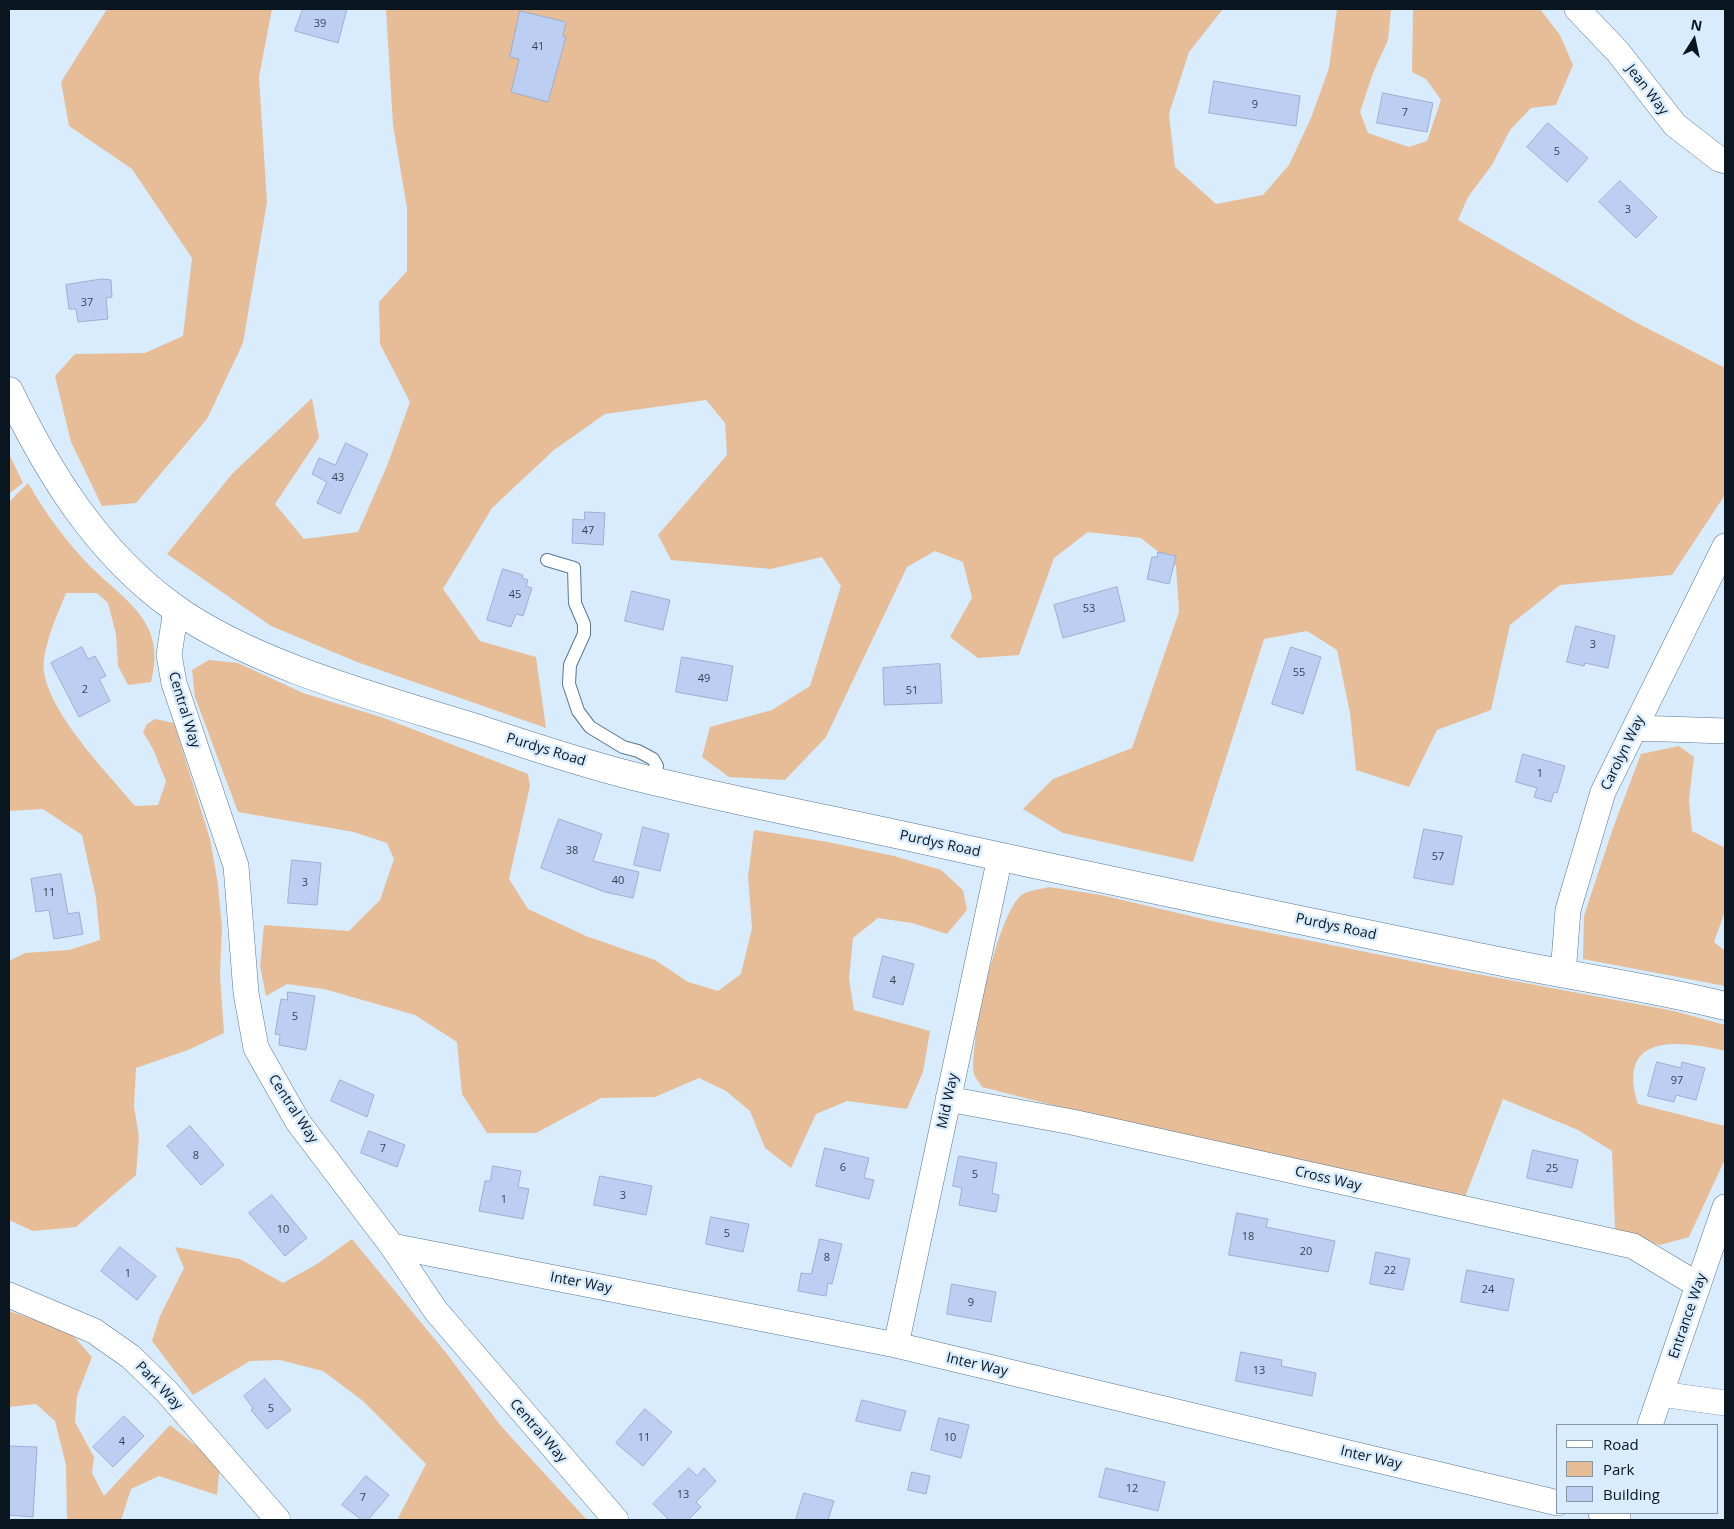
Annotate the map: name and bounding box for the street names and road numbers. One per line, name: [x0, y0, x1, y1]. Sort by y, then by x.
street label: Jean Way: [1622, 61, 1672, 119]
street label: Central Way: [164, 670, 204, 750]
street label: Carolyn Way: [1598, 713, 1648, 793]
street label: Purdys Road: [504, 730, 588, 770]
street label: Purdys Road: [898, 827, 982, 861]
street label: Purdys Road: [1294, 910, 1378, 944]
street label: Central Way: [265, 1071, 321, 1147]
street label: Mid Way: [934, 1072, 962, 1130]
street label: Cross Way: [1293, 1163, 1363, 1195]
street label: Inter Way: [549, 1269, 613, 1297]
street label: Entrance Way: [1666, 1271, 1710, 1361]
street label: Inter Way: [945, 1350, 1009, 1380]
street label: Park Way: [132, 1358, 186, 1414]
street label: Central Way: [506, 1396, 570, 1466]
street label: Inter Way: [1339, 1443, 1403, 1473]

